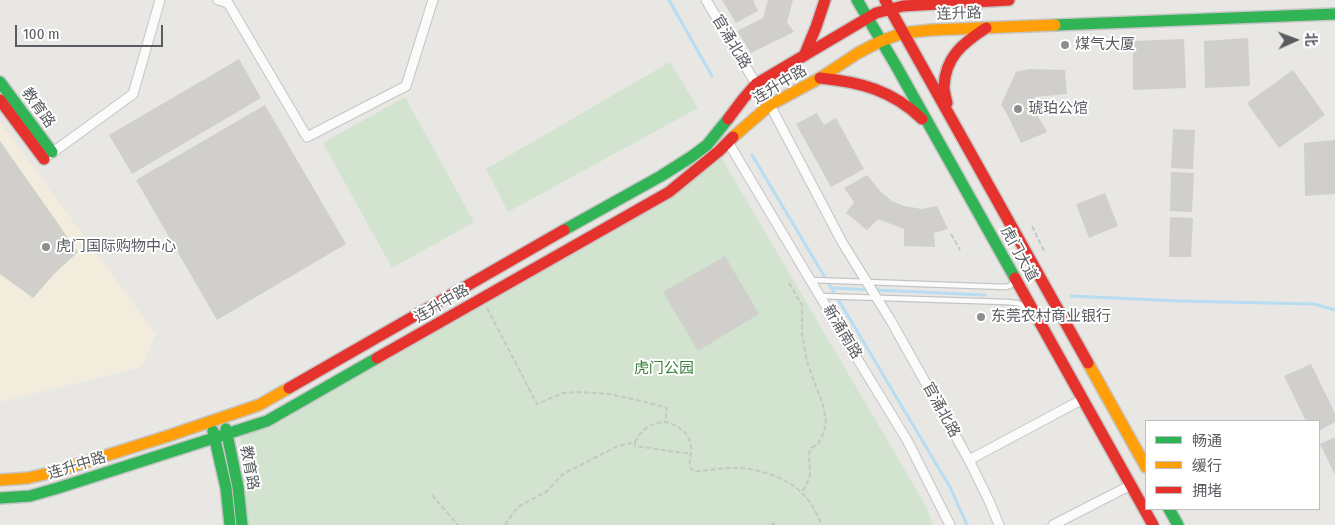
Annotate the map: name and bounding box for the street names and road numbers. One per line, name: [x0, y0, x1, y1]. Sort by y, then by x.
street label: 连升路: [936, 4, 982, 24]
street label: 官涌北路: [708, 12, 754, 72]
street label: 连升中路: [750, 62, 810, 108]
street label: 教育路: [17, 85, 59, 131]
street label: 虎门大道: [997, 223, 1041, 285]
street label: 连升中路: [412, 281, 472, 327]
street label: 新涌南路: [819, 302, 865, 362]
street label: 官涌北路: [919, 379, 963, 441]
street label: 教育路: [236, 444, 262, 492]
street label: 连升中路: [46, 449, 108, 483]

